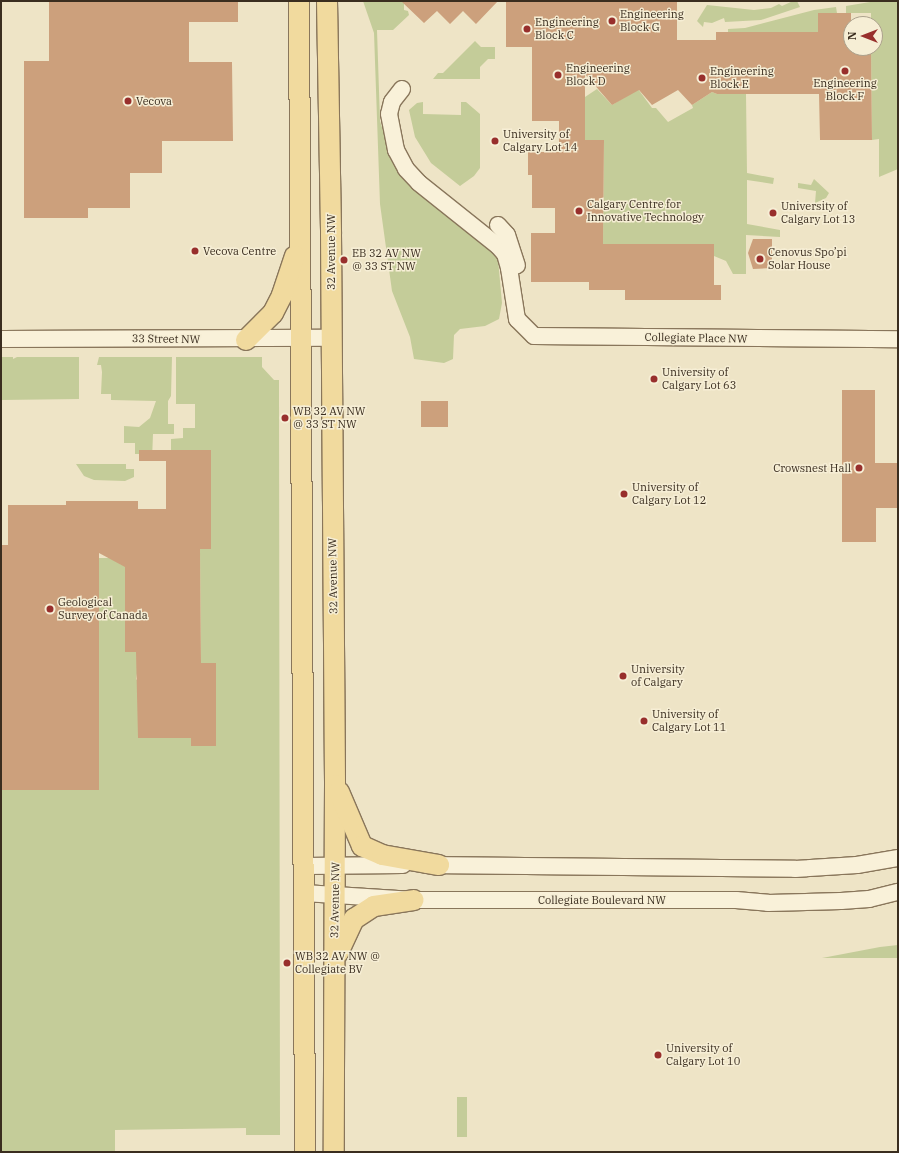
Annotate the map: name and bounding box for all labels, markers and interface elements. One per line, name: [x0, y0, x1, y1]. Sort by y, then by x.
place label: Engineering Block G: [620, 8, 684, 34]
place label: Engineering Block C: [535, 16, 599, 42]
marker: Engineering Block G: [607, 16, 617, 26]
north arrow: [843, 16, 883, 56]
marker: Engineering Block C: [522, 24, 532, 34]
text: N: [845, 32, 859, 40]
place label: Engineering Block D: [566, 62, 630, 88]
place label: Engineering Block E: [710, 65, 774, 91]
marker: Engineering Block F: [840, 66, 850, 76]
marker: Engineering Block D: [553, 70, 563, 80]
marker: Engineering Block E: [697, 73, 707, 83]
place label: Engineering Block F: [813, 77, 877, 103]
place label: Vecova: [136, 94, 172, 108]
marker: Vecova: [123, 96, 133, 106]
place label: University of Calgary Lot 14: [503, 128, 577, 154]
marker: University of Calgary Lot 14: [490, 136, 500, 146]
place label: Calgary Centre for Innovative Technology: [587, 198, 704, 224]
place label: University of Calgary Lot 13: [781, 200, 855, 226]
marker: Calgary Centre for Innovative Technology: [574, 206, 584, 216]
marker: University of Calgary Lot 13: [768, 208, 778, 218]
street label: 32 Avenue NW: [324, 214, 338, 290]
place label: Vecova Centre: [203, 244, 276, 258]
marker: Vecova Centre: [190, 246, 200, 256]
place label: Cenovus Spo’pi Solar House: [768, 246, 847, 272]
place label: EB 32 AV NW @ 33 ST NW: [352, 247, 421, 273]
marker: Cenovus Spo’pi Solar House: [755, 254, 765, 264]
marker: EB 32 AV NW @ 33 ST NW: [339, 255, 349, 265]
street label: Collegiate Place NW: [644, 331, 748, 345]
street label: 33 Street NW: [132, 332, 200, 346]
place label: University of Calgary Lot 63: [662, 366, 736, 392]
marker: University of Calgary Lot 63: [649, 374, 659, 384]
place label: WB 32 AV NW @ 33 ST NW: [293, 405, 365, 431]
marker: WB 32 AV NW @ 33 ST NW: [280, 413, 290, 423]
place label: Crowsnest Hall: [773, 461, 851, 475]
marker: Crowsnest Hall: [854, 463, 864, 473]
place label: University of Calgary Lot 12: [632, 481, 706, 507]
marker: University of Calgary Lot 12: [619, 489, 629, 499]
street label: 32 Avenue NW: [326, 538, 340, 614]
place label: Geological Survey of Canada: [58, 596, 148, 622]
marker: Geological Survey of Canada: [45, 604, 55, 614]
place label: University of Calgary: [631, 663, 685, 689]
marker: University of Calgary: [618, 671, 628, 681]
place label: University of Calgary Lot 11: [652, 708, 726, 734]
marker: University of Calgary Lot 11: [639, 716, 649, 726]
street label: 32 Avenue NW: [328, 862, 342, 938]
street label: Collegiate Boulevard NW: [538, 893, 666, 907]
place label: WB 32 AV NW @ Collegiate BV: [295, 950, 380, 976]
marker: WB 32 AV NW @ Collegiate BV: [282, 958, 292, 968]
place label: University of Calgary Lot 10: [666, 1042, 740, 1068]
marker: University of Calgary Lot 10: [653, 1050, 663, 1060]

